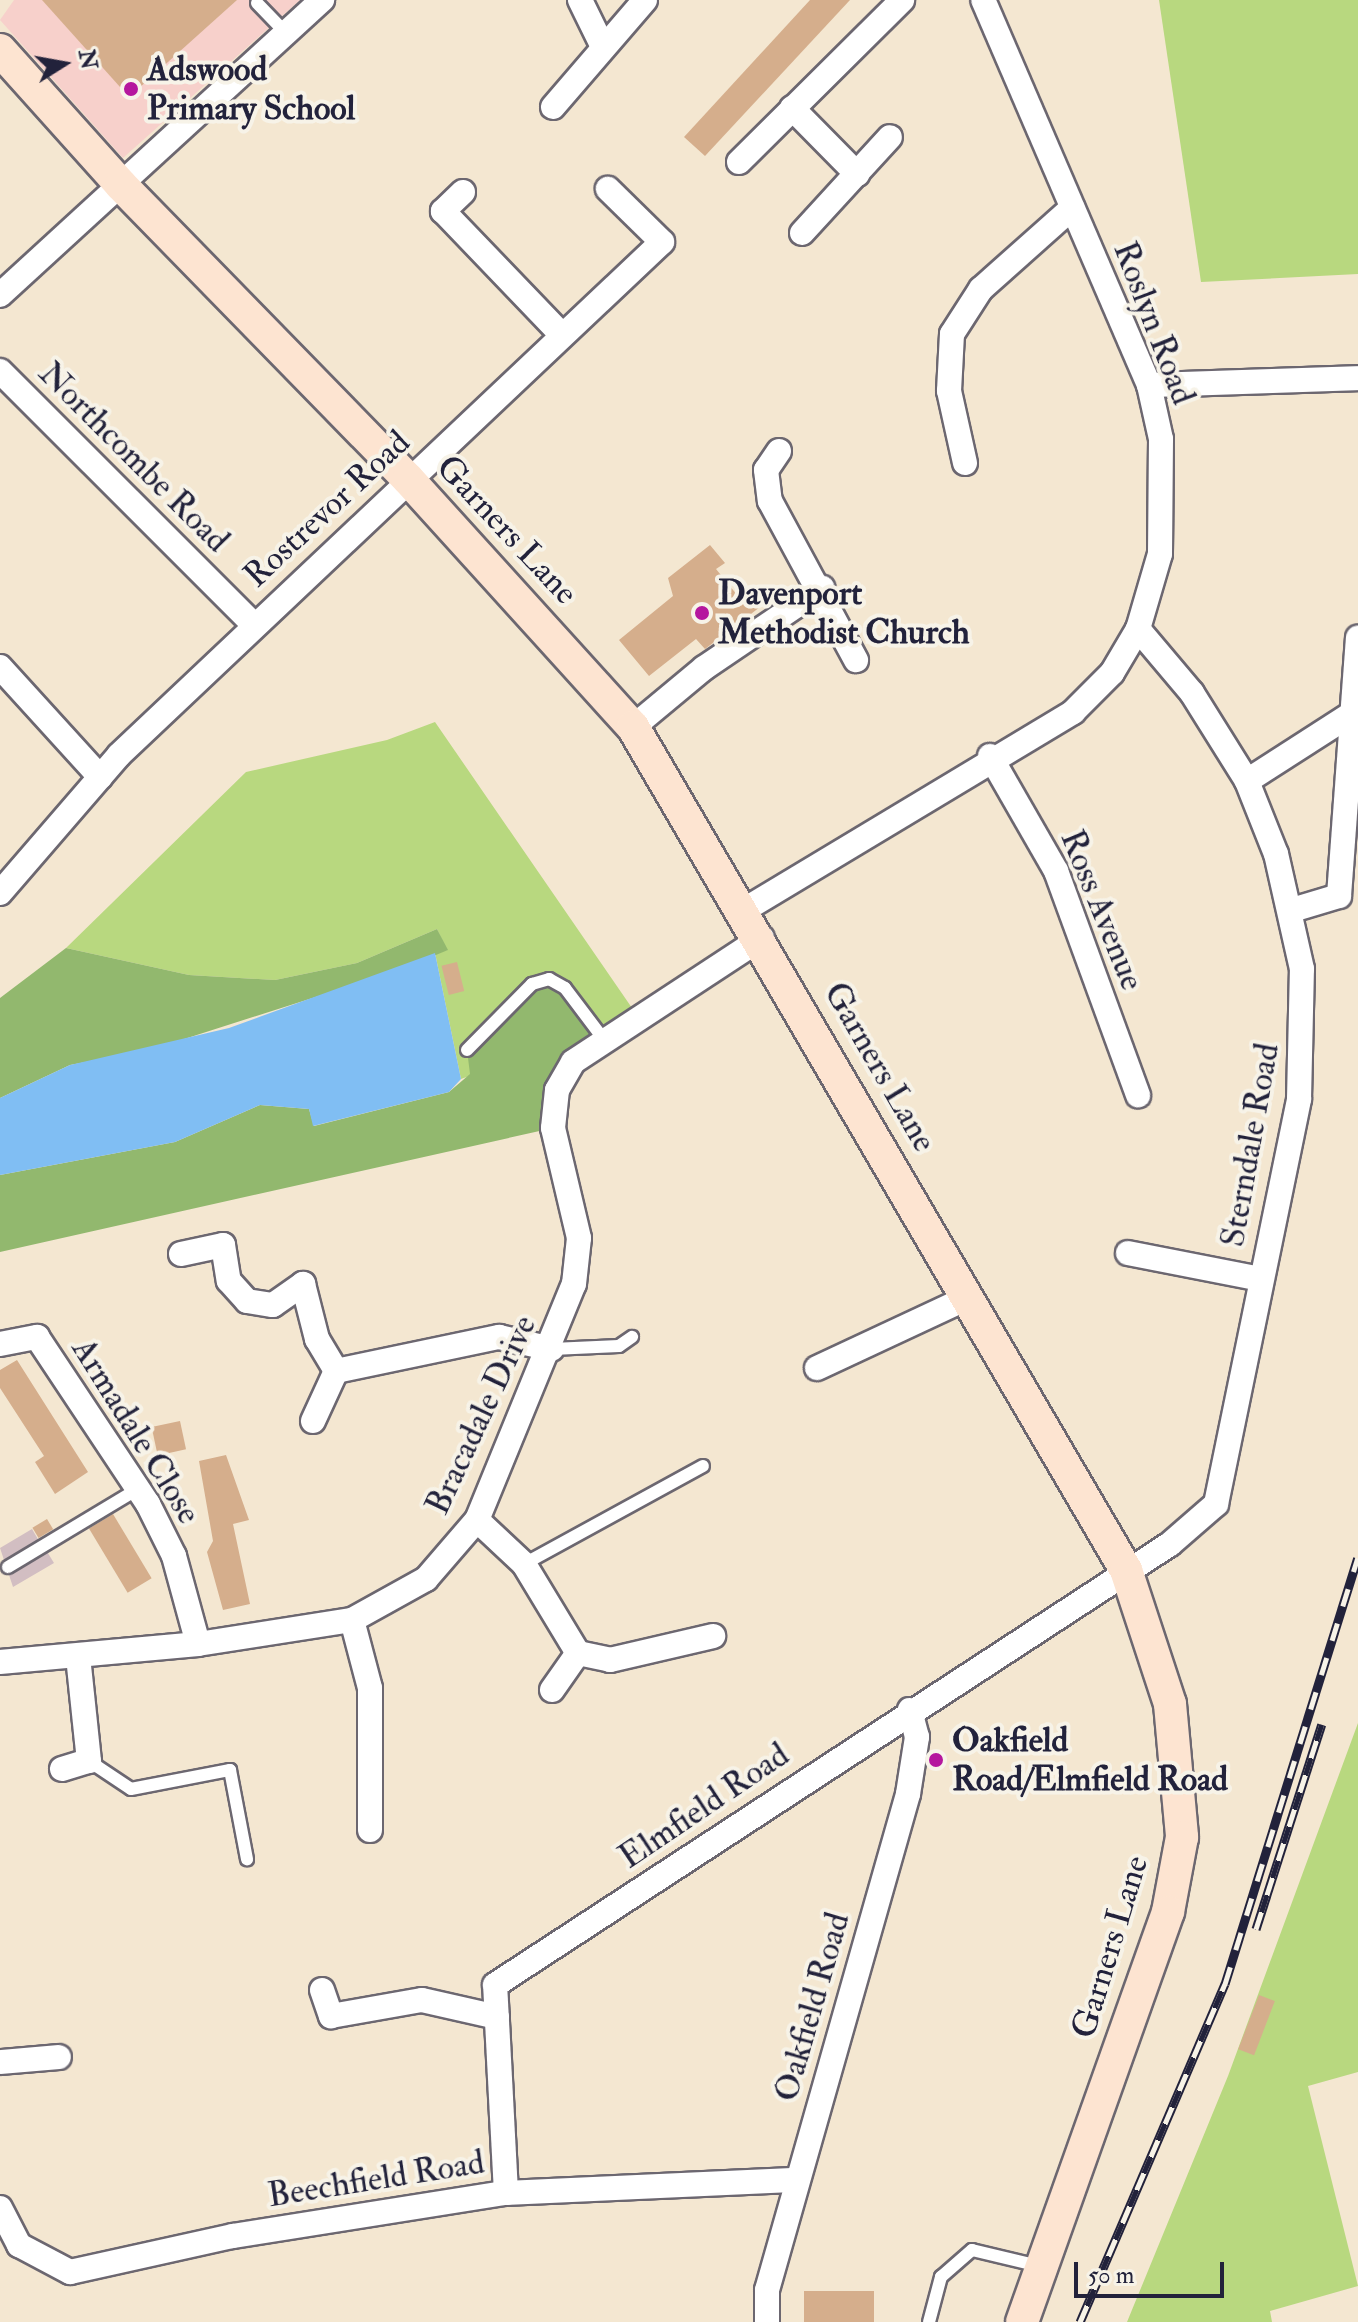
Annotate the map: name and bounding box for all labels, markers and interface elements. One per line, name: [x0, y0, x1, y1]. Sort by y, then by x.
north arrow: [24, 24, 104, 104]
text: N: [72, 47, 103, 72]
place label: Adswood Primary School: [147, 49, 355, 128]
marker: Adswood Primary School: [122, 80, 140, 98]
street label: Roslyn Road: [1104, 236, 1204, 410]
street label: Northcombe Road: [30, 353, 238, 561]
street label: Rostrevor Road: [236, 422, 418, 596]
street label: Garners Lane: [428, 447, 586, 613]
place label: Davenport Methodist Church: [718, 573, 970, 652]
marker: Davenport Methodist Church: [693, 604, 711, 622]
street label: Ross Avenue: [1051, 824, 1153, 996]
street label: Garners Lane: [815, 975, 945, 1159]
street label: Sterndale Road: [1212, 1040, 1288, 1250]
street label: Bracadale Drive: [417, 1309, 545, 1521]
street label: Armadale Close: [63, 1331, 209, 1531]
place label: Oakfield Road/Elmfield Road: [952, 1720, 1228, 1800]
street label: Elmfield Road: [611, 1734, 797, 1878]
marker: Oakfield Road/Elmfield Road: [927, 1751, 945, 1769]
street label: Garners Lane: [1063, 1851, 1157, 2043]
street label: Oakfield Road: [766, 1908, 858, 2106]
street label: Beechfield Road: [265, 2142, 487, 2216]
scale bar: [1078, 2246, 1228, 2296]
text: 50 m: [1088, 2260, 1134, 2291]

